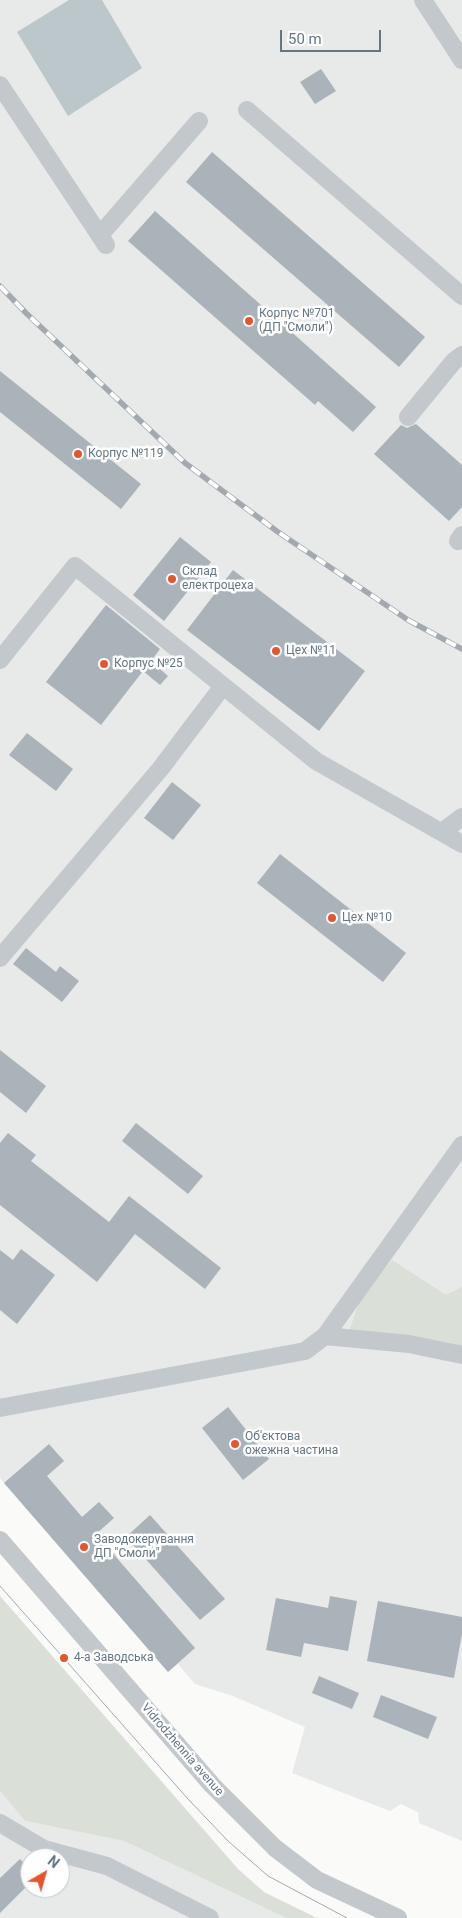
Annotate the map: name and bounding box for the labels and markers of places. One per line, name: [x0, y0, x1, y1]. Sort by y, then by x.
place label: Корпус №701 (ДП "Смоли"): [259, 307, 334, 335]
marker: Корпус №701 (ДП "Смоли"): [243, 315, 255, 327]
place label: Корпус №119: [88, 447, 163, 461]
marker: Корпус №119: [72, 448, 84, 460]
place label: Склад електроцеха: [182, 565, 253, 593]
marker: Склад електроцеха: [166, 573, 178, 585]
place label: Цех №11: [286, 644, 336, 658]
marker: Цех №11: [270, 645, 282, 657]
place label: Корпус №25: [114, 657, 183, 671]
marker: Корпус №25: [98, 658, 110, 670]
place label: Цех №10: [342, 911, 392, 925]
marker: Цех №10: [326, 912, 338, 924]
place label: Об'єктова ожежна частина: [245, 1430, 338, 1458]
marker: Об'єктова ожежна частина: [229, 1438, 241, 1450]
place label: Заводокерування ДП "Смоли": [94, 1533, 194, 1561]
marker: Заводокерування ДП "Смоли": [78, 1541, 90, 1553]
place label: 4-а Заводська: [74, 1651, 154, 1665]
marker: 4-а Заводська: [58, 1652, 70, 1664]

